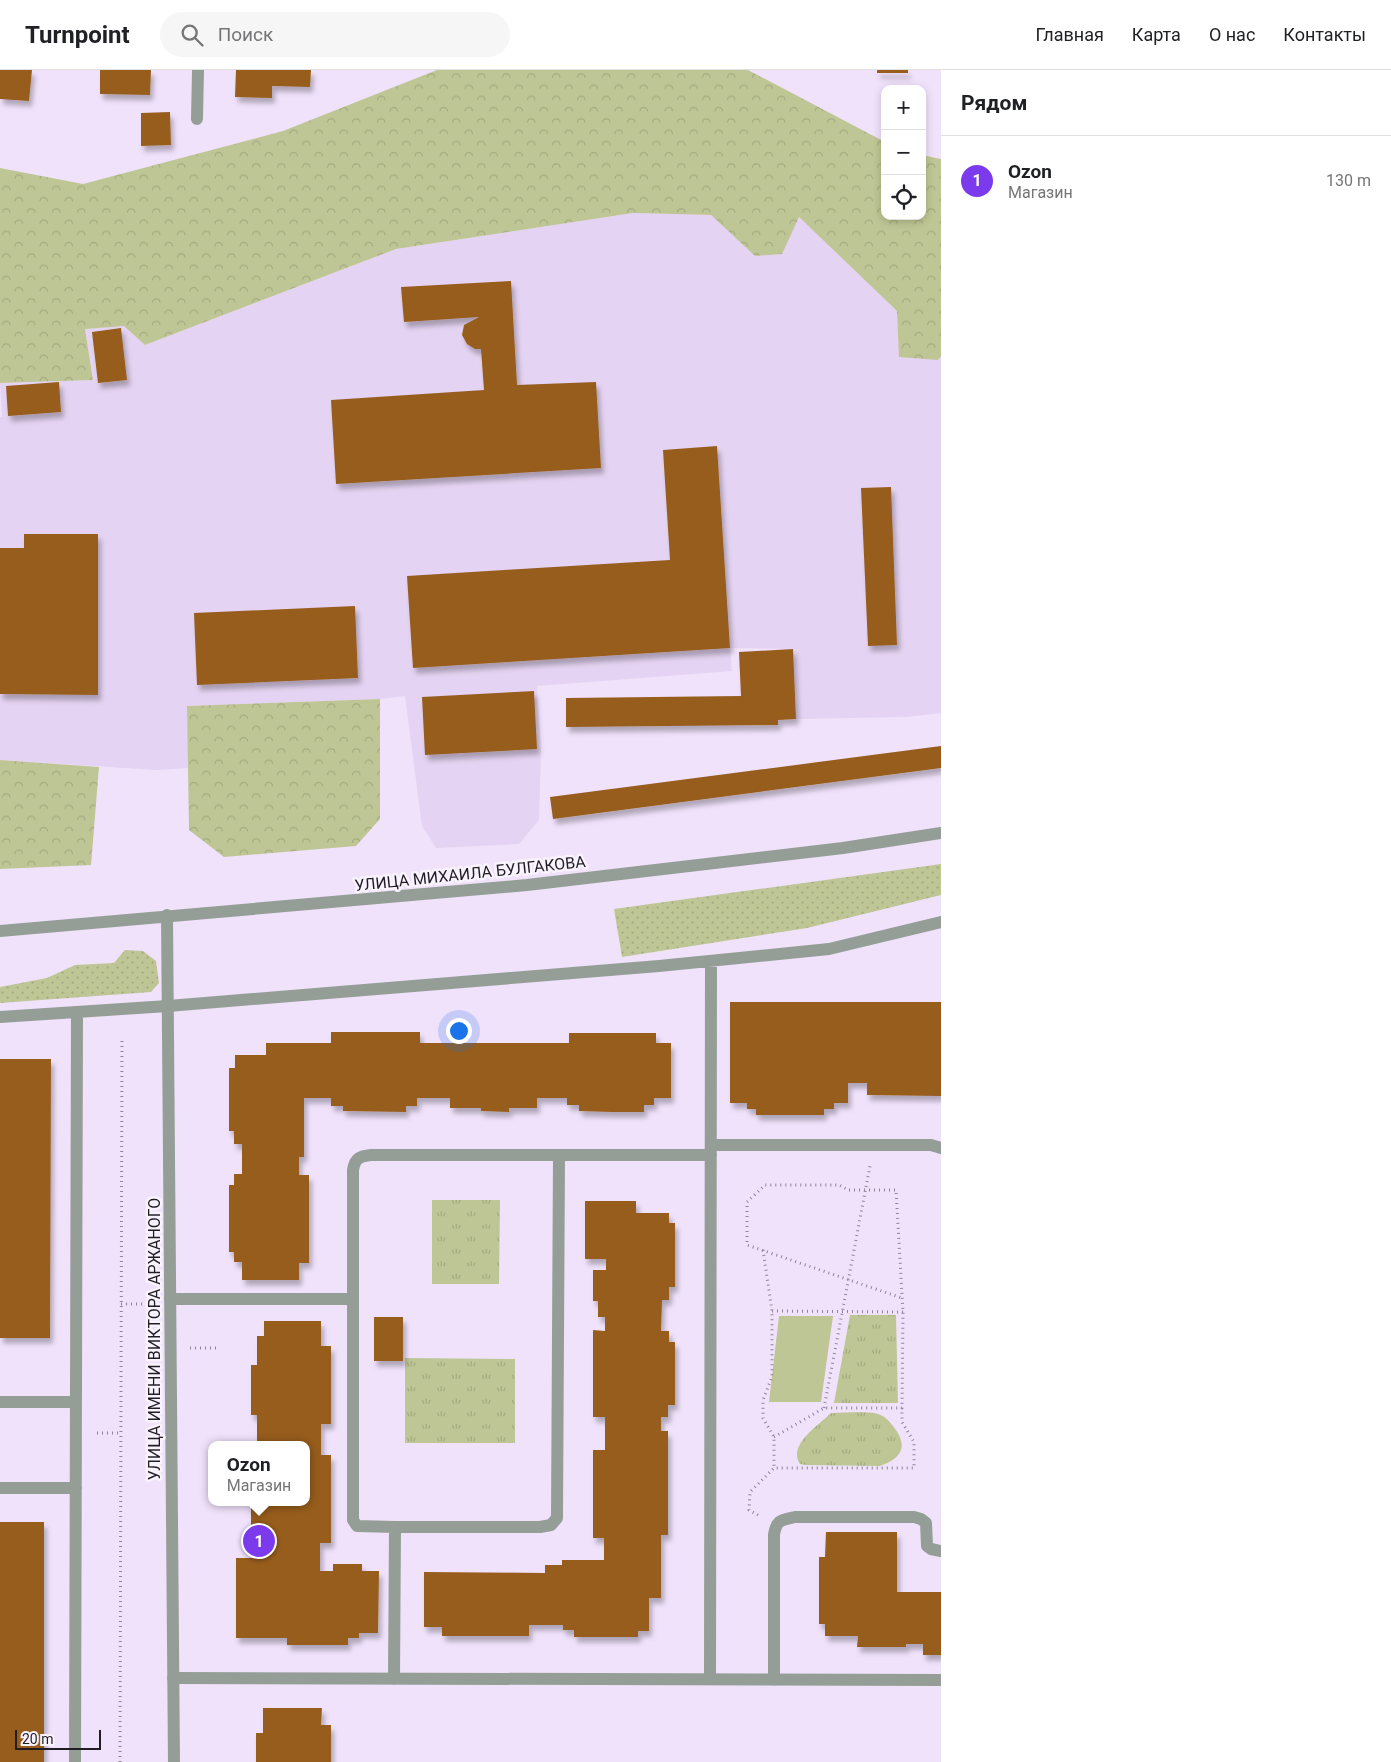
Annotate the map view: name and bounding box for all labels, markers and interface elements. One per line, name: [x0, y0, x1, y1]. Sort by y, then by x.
search box: [160, 12, 510, 57]
text: Turnpoint: [25, 21, 130, 49]
icon: search: [178, 21, 206, 49]
text: Поиск: [218, 23, 273, 46]
text: Главная: [1035, 24, 1104, 45]
text: Карта: [1132, 24, 1181, 45]
text: О нас: [1209, 24, 1255, 45]
text: Контакты: [1283, 24, 1366, 45]
map controls: [881, 85, 926, 220]
button: +: [881, 85, 926, 130]
text: Рядом: [961, 91, 1027, 115]
button: −: [881, 130, 926, 175]
text: Ozon: [1008, 160, 1052, 183]
text: 1: [972, 171, 982, 190]
text: 130 m: [1326, 171, 1371, 190]
button: locate: [881, 175, 926, 220]
text: Магазин: [1008, 183, 1073, 202]
street label: УЛИЦА МИХАИЛА БУЛГАКОВА: [354, 852, 587, 895]
your location: [446, 1018, 472, 1044]
street label: УЛИЦА ИМЕНИ ВИКТОРА АРЖАНОГО: [145, 1198, 164, 1480]
popup: [208, 1441, 310, 1506]
text: Ozon: [227, 1453, 271, 1476]
text: Магазин: [227, 1476, 291, 1495]
pin: 1: [243, 1522, 275, 1560]
scale bar: [15, 1727, 101, 1750]
text: 20 m: [22, 1731, 54, 1747]

